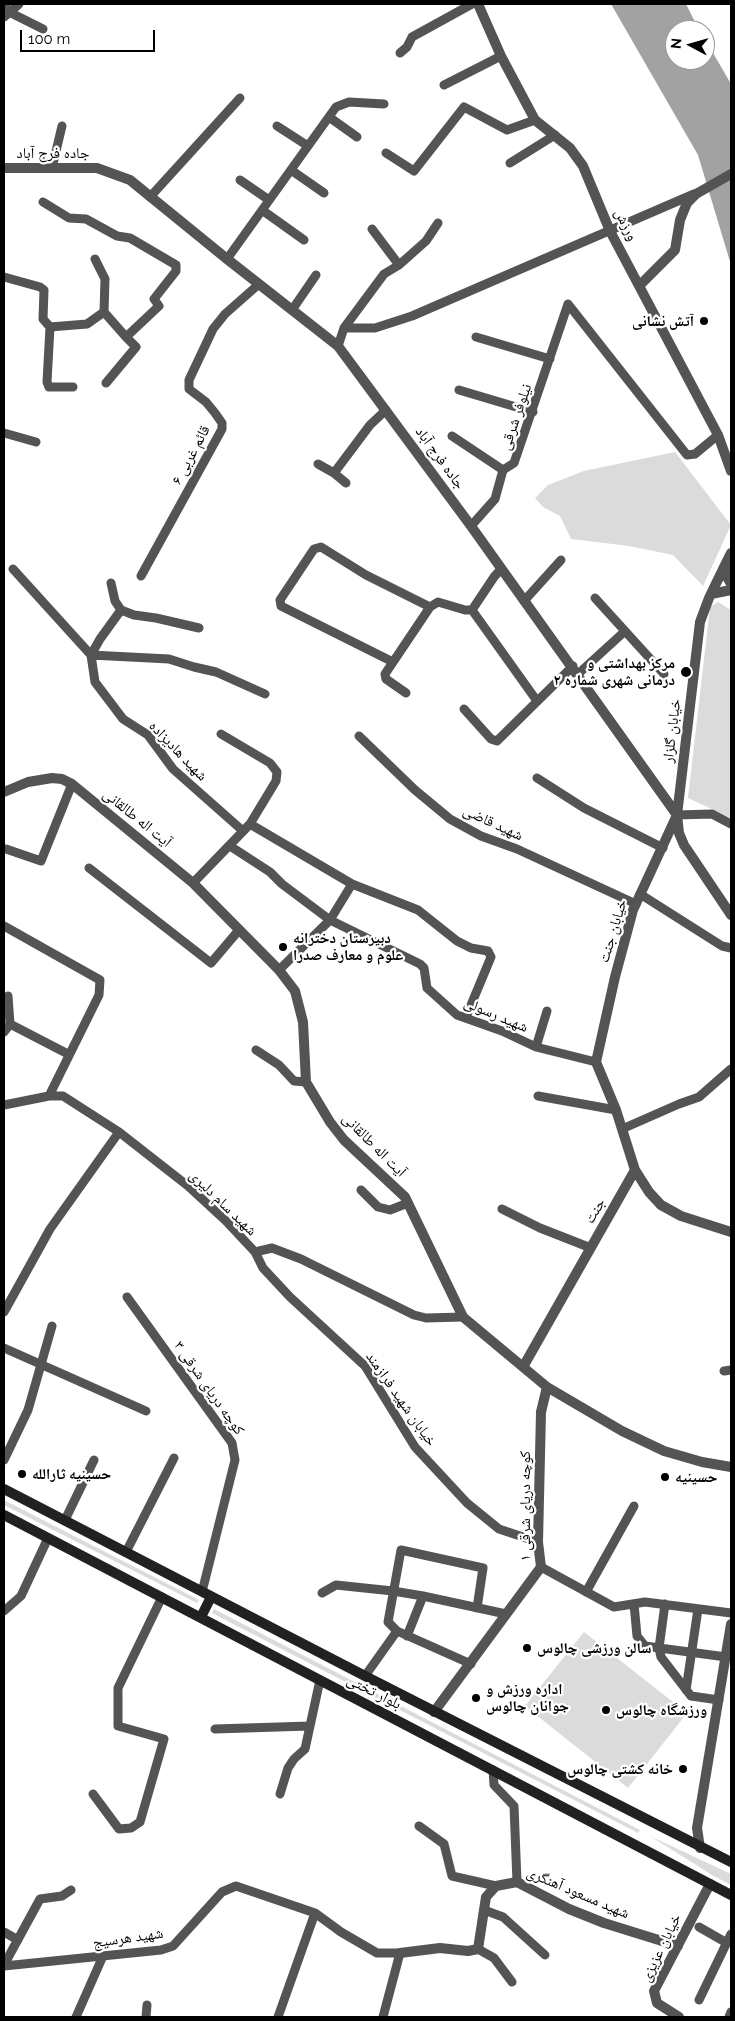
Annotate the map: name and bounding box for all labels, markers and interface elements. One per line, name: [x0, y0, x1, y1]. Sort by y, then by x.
scale bar: [22, 20, 158, 52]
north arrow: [665, 20, 715, 70]
text: 100 m: [28, 30, 70, 48]
text: N: [668, 37, 685, 50]
street label: جاده فرج آباد: [17, 144, 89, 162]
street label: ورزش: [611, 206, 641, 244]
place label: آتش نشانی: [632, 312, 694, 330]
marker: آتش نشانی: [698, 315, 710, 327]
street label: نیلوفر شرقی: [496, 381, 536, 453]
street label: قائم غربی ۶: [168, 422, 214, 488]
street label: جاده فرج آباد: [411, 423, 469, 493]
place label: مرکز بهداشتی و درمانی شهری شماره ۲: [554, 654, 675, 689]
marker: مرکز بهداشتی و درمانی شهری شماره ۲: [679, 665, 693, 679]
street label: خیابان گلزار: [659, 698, 685, 764]
street label: شهید هادیزاده: [145, 717, 211, 785]
street label: آیت اله طالقانی: [99, 785, 175, 851]
street label: شهید قاضی: [460, 801, 526, 845]
street label: خیابان جنت: [595, 897, 631, 965]
place label: دبیرستان دخترانه علوم و معارف صدرا: [293, 929, 403, 964]
marker: دبیرستان دخترانه علوم و معارف صدرا: [277, 941, 289, 953]
street label: شهید رسولی: [461, 993, 531, 1037]
street label: آیت اله طالقانی: [338, 1109, 410, 1181]
street label: شهید سام دلیری: [186, 1166, 260, 1240]
street label: جنت: [581, 1195, 609, 1227]
street label: کوچه دریای شرقی ۳: [170, 1338, 248, 1438]
street label: خیابان شهید فرازمند: [362, 1348, 440, 1450]
street label: کوچه دریای شرقی ۱: [516, 1451, 534, 1561]
place label: حسینیه ثارالله: [32, 1465, 111, 1483]
marker: حسینیه ثارالله: [16, 1468, 28, 1480]
place label: حسینیه: [675, 1468, 717, 1486]
marker: حسینیه: [659, 1471, 671, 1483]
place label: سالن ورزشی چالوس: [537, 1639, 651, 1657]
marker: سالن ورزشی چالوس: [521, 1642, 533, 1654]
street label: بلوار تختی: [344, 1671, 404, 1713]
place label: اداره ورزش و جوانان چالوس: [486, 1680, 569, 1715]
marker: اداره ورزش و جوانان چالوس: [470, 1692, 482, 1704]
place label: ورزشگاه چالوس: [616, 1701, 707, 1719]
marker: ورزشگاه چالوس: [600, 1704, 612, 1716]
place label: خانه کشتی چالوس: [567, 1760, 673, 1778]
marker: خانه کشتی چالوس: [677, 1763, 689, 1775]
street label: شهید مسعود آهنگری: [524, 1863, 632, 1923]
street label: خیابان عزیزی: [637, 1911, 685, 1985]
street label: شهید هرسیج: [92, 1924, 164, 1952]

